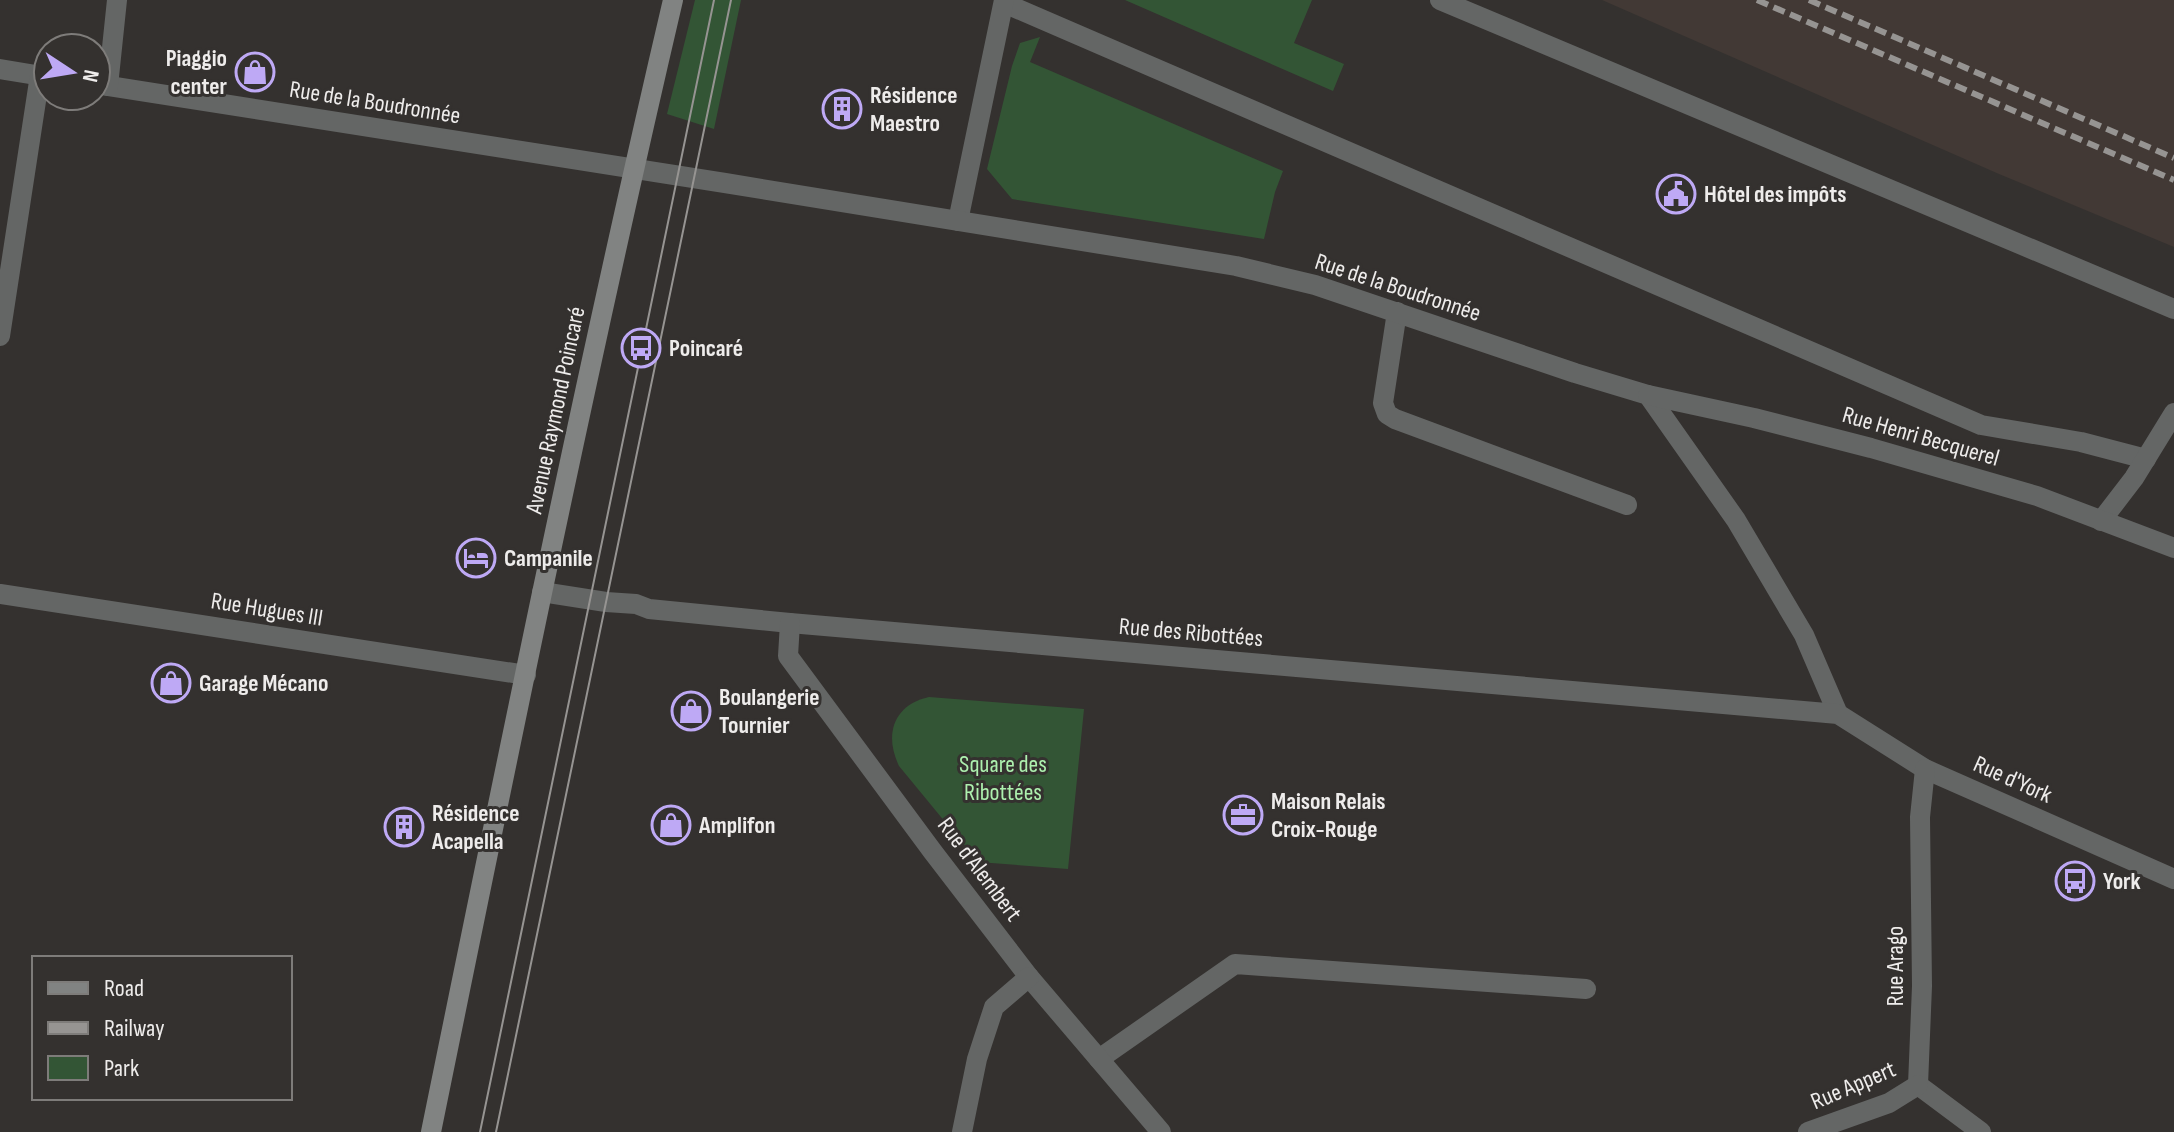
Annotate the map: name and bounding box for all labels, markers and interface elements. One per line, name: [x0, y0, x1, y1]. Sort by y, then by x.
north arrow: [32, 32, 112, 112]
place label: Piaggio center: [166, 44, 228, 101]
shop icon: Piaggio center: [234, 51, 276, 93]
text: N: [76, 67, 105, 84]
street label: Rue de la Boudronnée: [287, 75, 462, 130]
place label: Résidence Maestro: [870, 81, 958, 138]
building icon: Résidence Maestro: [821, 88, 863, 130]
public building icon: Hôtel des impôts: [1655, 173, 1697, 215]
place label: Hôtel des impôts: [1704, 180, 1846, 209]
street label: Rue de la Boudronnée: [1311, 247, 1484, 328]
street label: Avenue Raymond Poincaré: [519, 304, 592, 517]
bus stop icon: Poincaré: [620, 327, 662, 369]
place label: Poincaré: [669, 334, 743, 363]
street label: Rue Henri Becquerel: [1839, 400, 2003, 473]
hotel icon: Campanile: [455, 537, 497, 579]
place label: Campanile: [504, 544, 593, 573]
street label: Rue Hugues III: [209, 586, 325, 633]
street label: Rue des Ribottées: [1118, 612, 1264, 653]
shop icon: Garage Mécano: [150, 662, 192, 704]
place label: Garage Mécano: [199, 669, 329, 698]
place label: Boulangerie Tournier: [719, 683, 819, 740]
shop icon: Boulangerie Tournier: [670, 690, 712, 732]
street label: Rue d'York: [1969, 749, 2057, 810]
park label: Square des Ribottées: [959, 750, 1047, 807]
place label: Maison Relais Croix-Rouge: [1271, 787, 1386, 844]
office icon: Maison Relais Croix-Rouge: [1222, 794, 1264, 836]
place label: Résidence Acapella: [431, 799, 520, 856]
shop icon: Amplifon: [650, 804, 692, 846]
building icon: Résidence Acapella: [383, 806, 425, 848]
place label: Amplifon: [698, 811, 775, 840]
street label: Rue d'Alembert: [931, 812, 1028, 927]
bus stop icon: York: [2054, 860, 2096, 902]
place label: York: [2103, 867, 2141, 896]
street label: Rue Arago: [1881, 926, 1910, 1006]
legend: [32, 956, 292, 1100]
text: Road: [104, 974, 144, 1003]
text: Railway: [104, 1014, 164, 1043]
text: Park: [104, 1054, 139, 1083]
street label: Rue Appert: [1806, 1055, 1900, 1116]

